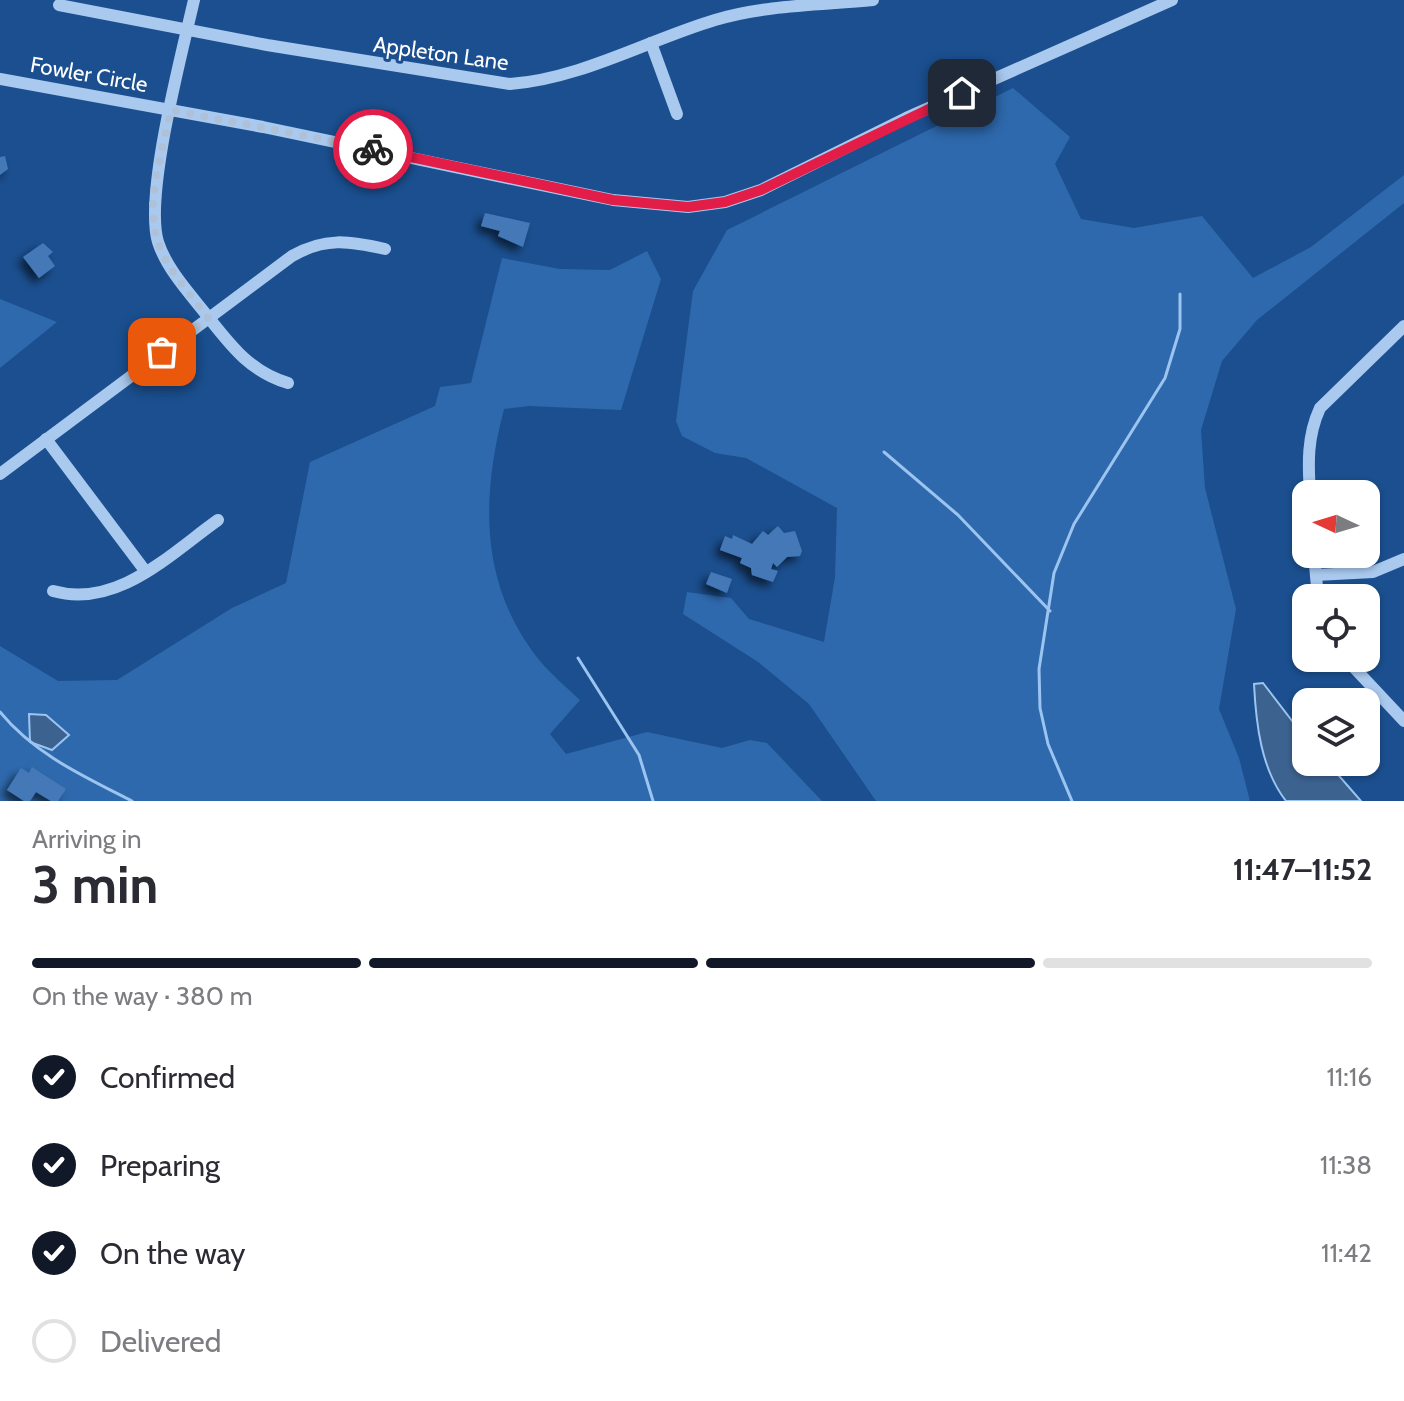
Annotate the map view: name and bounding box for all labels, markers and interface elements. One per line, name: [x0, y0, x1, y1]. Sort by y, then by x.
street label: Appleton Lane: [372, 31, 510, 76]
street label: Fowler Circle: [28, 51, 150, 98]
pin: [928, 59, 996, 127]
icon: home: [940, 71, 984, 115]
courier: [333, 109, 413, 189]
icon: bike: [351, 127, 395, 171]
pin: [128, 318, 196, 386]
icon: bag: [140, 330, 184, 374]
north arrow: [1292, 480, 1380, 568]
map controls: [1292, 480, 1380, 776]
button: locate: [1292, 584, 1380, 672]
button: layers: [1292, 688, 1380, 776]
text: Arriving in: [32, 823, 142, 855]
text: 11:47–11:52: [1233, 851, 1372, 888]
text: 3 min: [32, 853, 158, 916]
text: On the way · 380 m: [32, 980, 253, 1012]
icon: check: [32, 1055, 76, 1099]
text: Confirmed: [100, 1059, 235, 1096]
text: 11:16: [1326, 1061, 1372, 1093]
icon: check: [32, 1143, 76, 1187]
text: Preparing: [100, 1147, 220, 1184]
text: 11:38: [1320, 1149, 1372, 1181]
icon: check: [32, 1231, 76, 1275]
text: On the way: [100, 1235, 245, 1272]
text: 11:42: [1321, 1237, 1372, 1269]
text: Delivered: [100, 1323, 221, 1360]

